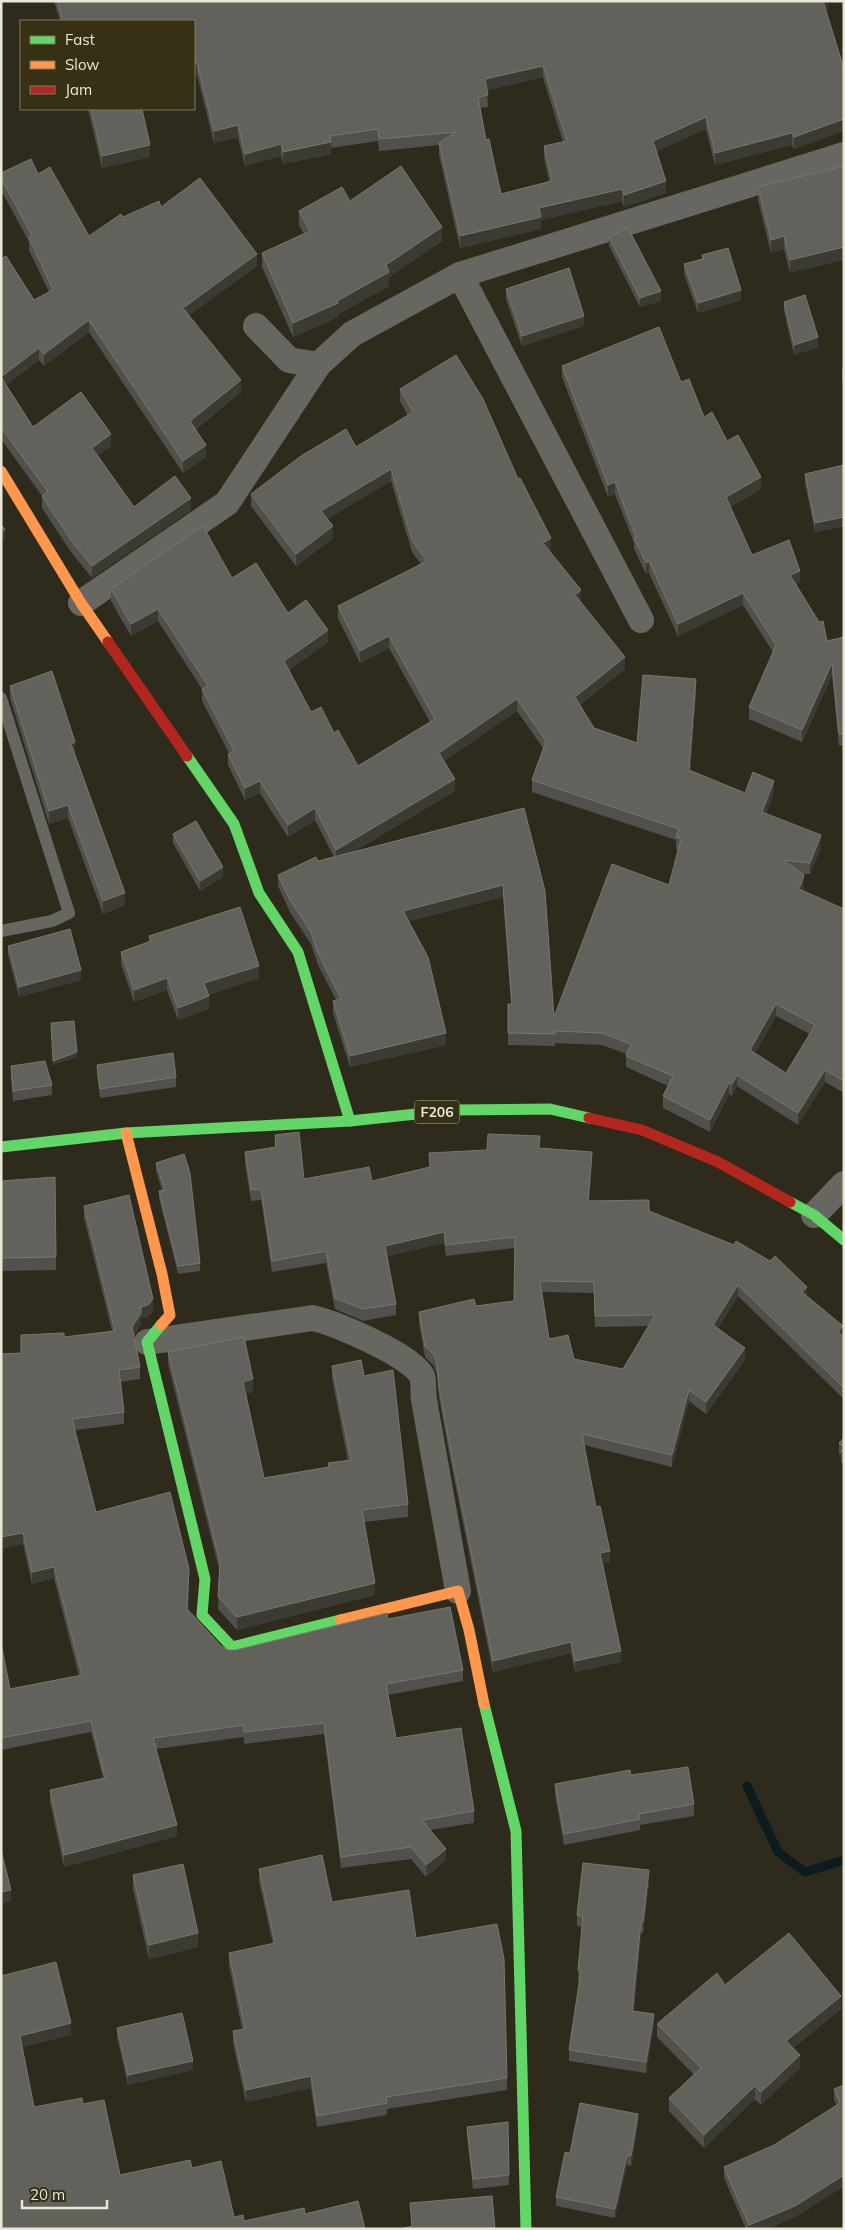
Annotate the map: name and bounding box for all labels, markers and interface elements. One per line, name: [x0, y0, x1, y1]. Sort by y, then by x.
legend: [20, 20, 195, 110]
text: Fast: [65, 30, 95, 49]
text: Slow: [65, 55, 99, 74]
text: Jam: [65, 80, 92, 99]
road number: F206: [414, 1100, 460, 1124]
scale bar: [22, 2178, 108, 2210]
text: 20 m: [30, 2185, 65, 2204]

